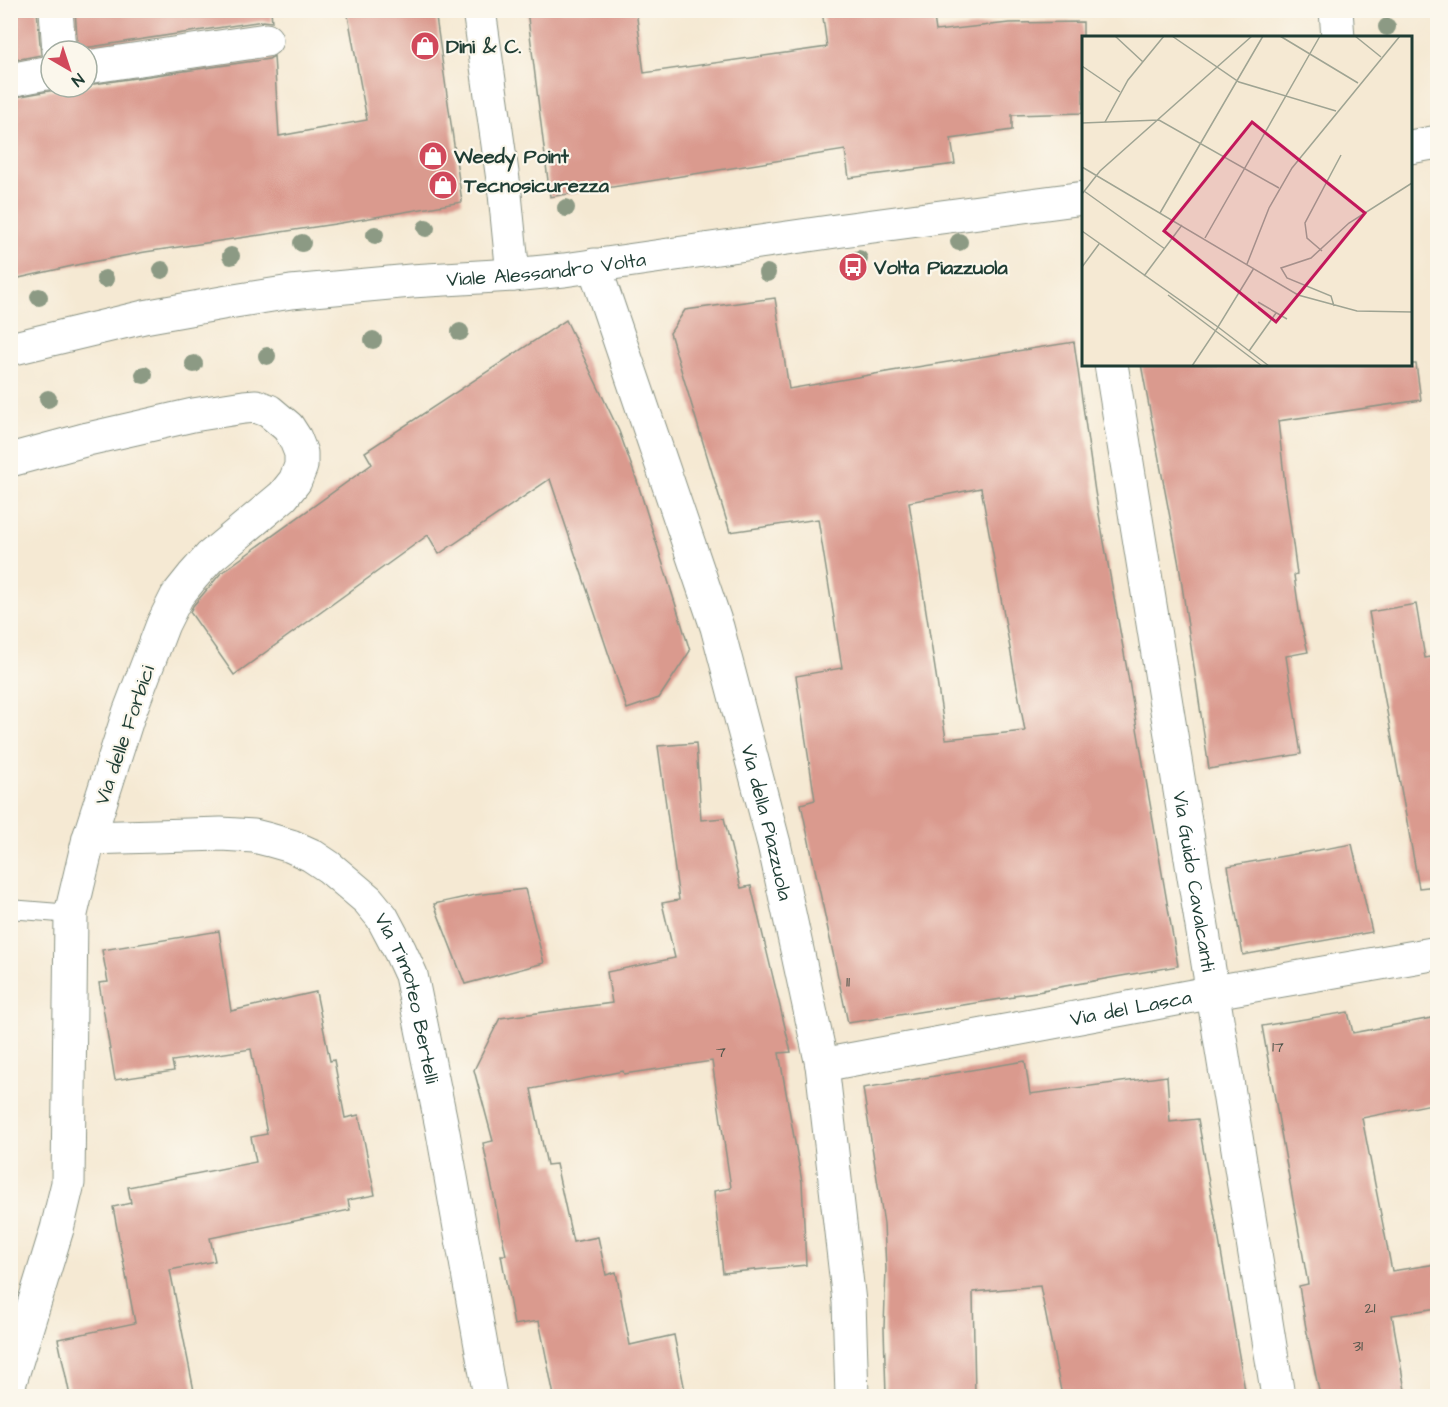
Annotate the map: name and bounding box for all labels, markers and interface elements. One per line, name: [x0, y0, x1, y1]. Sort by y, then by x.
shop icon: Dini & C.: [409, 30, 441, 62]
place label: Dini & C.: [446, 33, 522, 61]
inset map: [1082, 36, 1412, 366]
north arrow: [39, 39, 99, 99]
text: N: [67, 68, 89, 92]
shop icon: Weedy Point: [417, 140, 449, 172]
place label: Weedy Point: [453, 143, 570, 172]
shop icon: Tecnosicurezza: [427, 169, 459, 201]
place label: Tecnosicurezza: [463, 172, 610, 200]
street label: Viale Alessandro Volta: [445, 245, 648, 294]
bus stop icon: Volta Piazzuola: [837, 251, 869, 283]
place label: Volta Piazzuola: [873, 254, 1009, 282]
street label: Via delle Forbici: [88, 662, 162, 809]
street label: Via della Piazzuola: [733, 741, 799, 903]
street label: Via Guido Cavalcanti: [1165, 789, 1222, 974]
street label: Via Timoteo Bertelli: [367, 908, 446, 1086]
house number: 11: [846, 971, 850, 993]
street label: Via del Lasca: [1068, 983, 1194, 1034]
house number: 17: [1272, 1036, 1284, 1058]
house number: 7: [716, 1041, 726, 1063]
house number: 21: [1364, 1297, 1376, 1319]
house number: 31: [1353, 1335, 1363, 1357]

